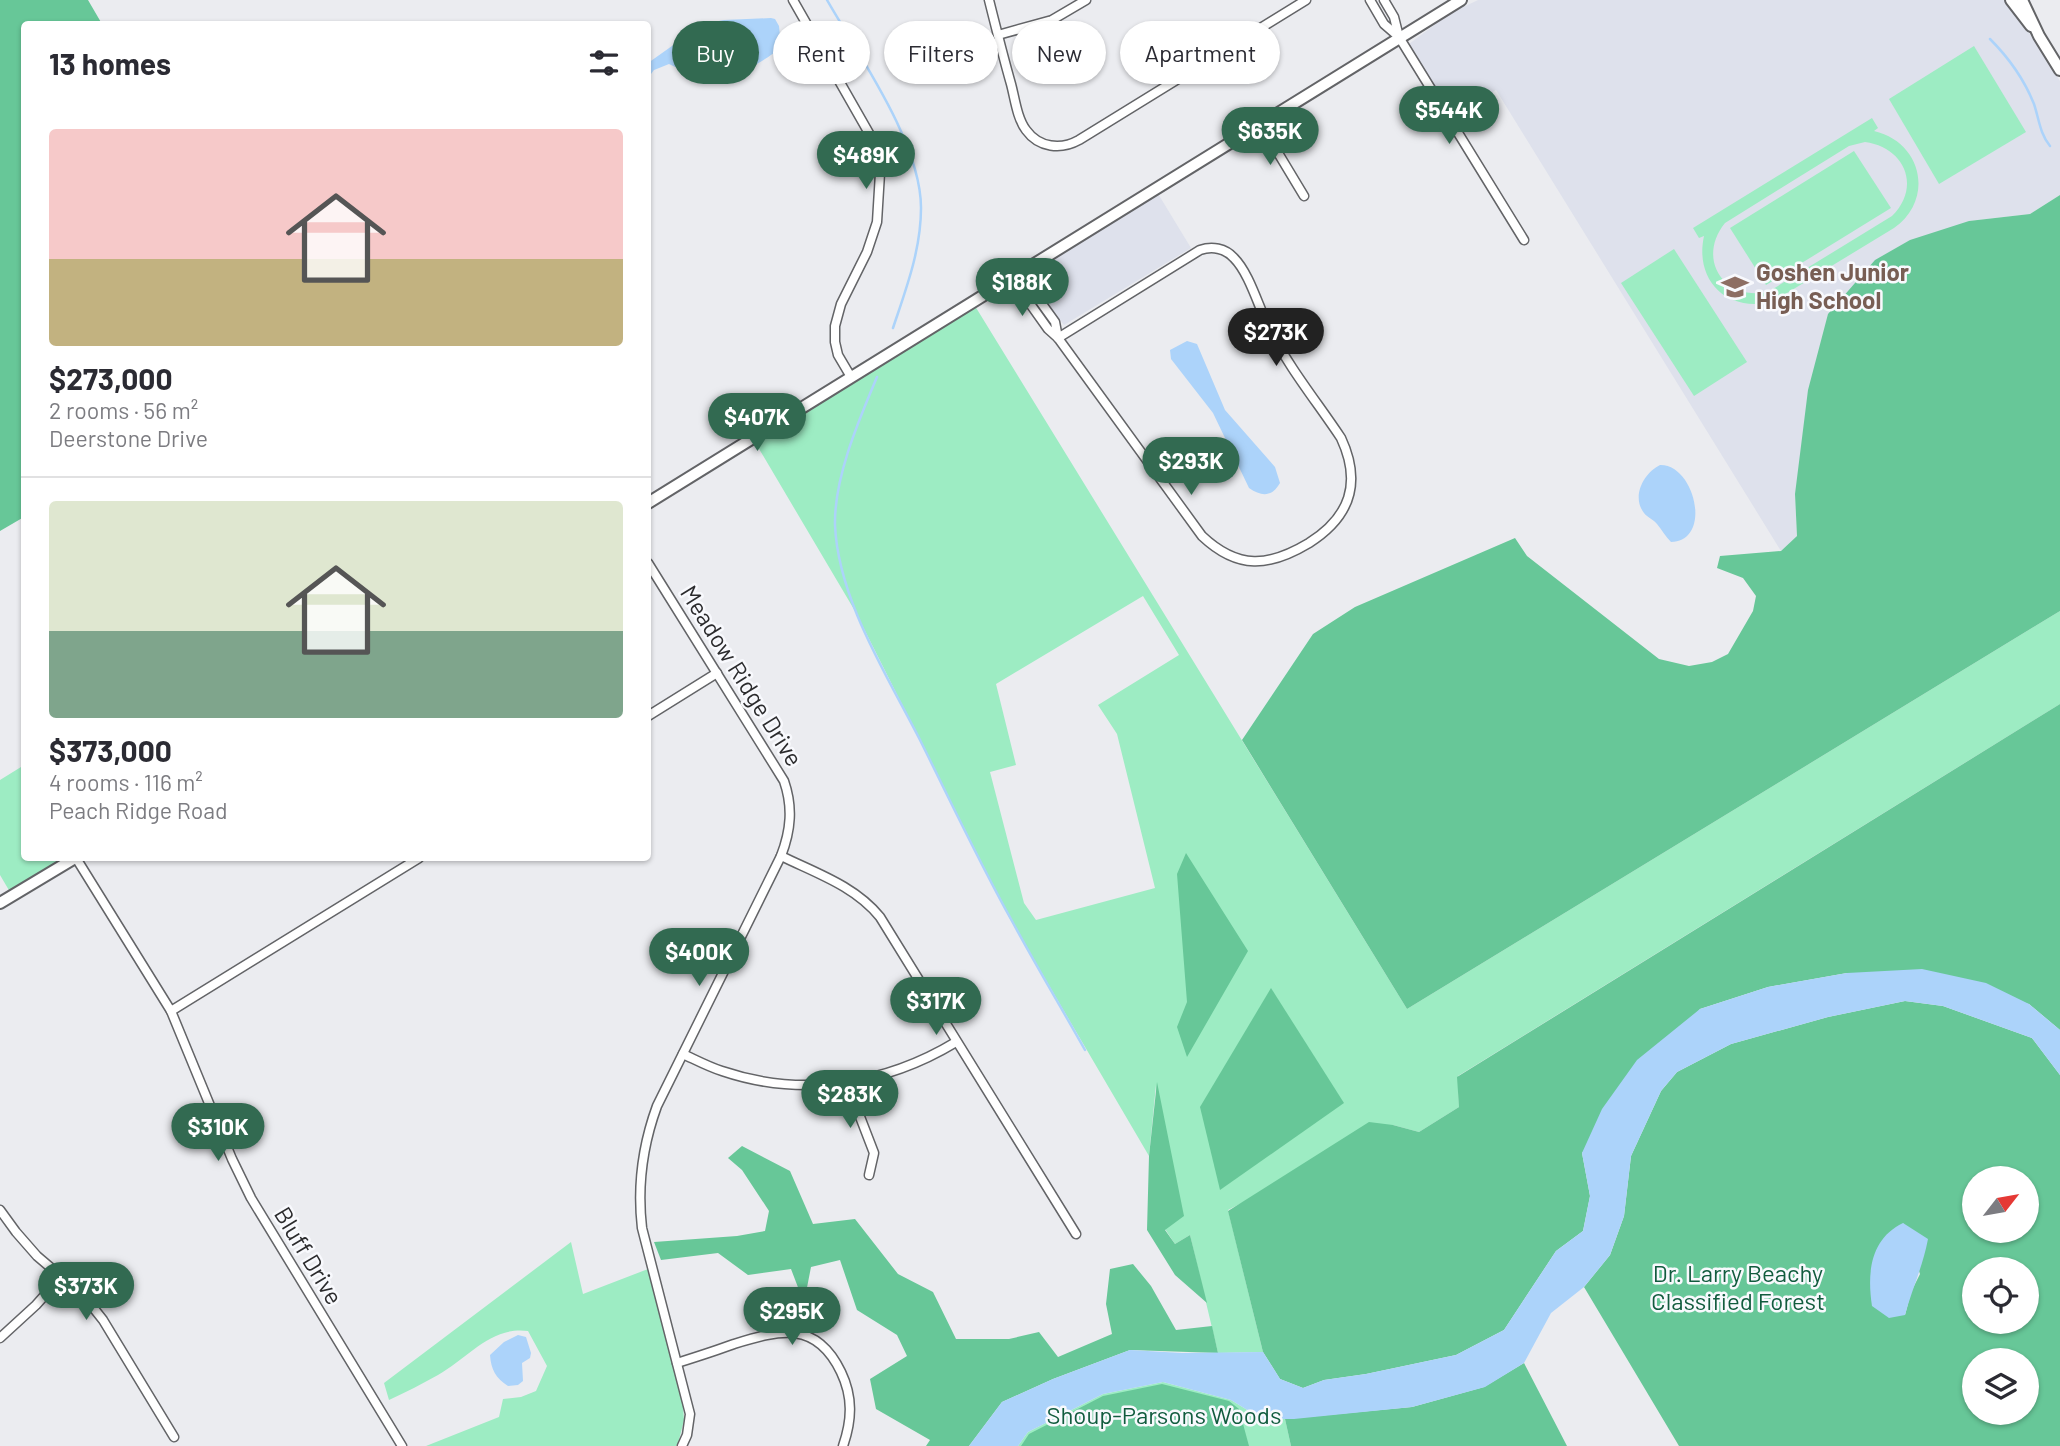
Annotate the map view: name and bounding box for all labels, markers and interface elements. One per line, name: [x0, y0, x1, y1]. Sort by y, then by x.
chip: Buy: [672, 21, 759, 84]
chip: Rent: [773, 21, 870, 84]
chip: Filters: [884, 21, 998, 84]
chip: New: [1012, 21, 1106, 84]
chip: Apartment: [1120, 21, 1280, 84]
icon: filters: [585, 44, 623, 82]
text: 13 homes: [49, 45, 171, 81]
pin: $544K: [1400, 86, 1498, 146]
text: $544K: [1415, 95, 1483, 123]
pin: $635K: [1221, 108, 1319, 167]
text: $635K: [1238, 116, 1302, 144]
pin: $489K: [817, 132, 915, 191]
text: $489K: [833, 140, 899, 168]
icon: home: [273, 175, 399, 301]
place label: Goshen Junior High School: [1756, 257, 1909, 314]
pin: $188K: [973, 258, 1071, 318]
text: $188K: [992, 267, 1052, 295]
school or university icon: Goshen Junior High School: [1720, 272, 1750, 302]
pin: $273K: [1227, 308, 1325, 368]
text: $273K: [1244, 317, 1308, 345]
text: $273,000: [49, 360, 173, 396]
pin: $407K: [708, 393, 806, 453]
text: 2 rooms · 56 m²: [49, 396, 198, 424]
text: $407K: [724, 402, 790, 430]
text: Deerstone Drive: [49, 424, 208, 452]
pin: $293K: [1142, 438, 1240, 497]
text: $293K: [1158, 446, 1224, 474]
icon: home: [273, 547, 399, 673]
street label: Meadow Ridge Drive: [675, 579, 810, 771]
text: $373,000: [49, 732, 172, 768]
text: 4 rooms · 116 m²: [49, 768, 203, 796]
text: Peach Ridge Road: [49, 796, 228, 824]
pin: $400K: [650, 928, 748, 988]
text: $400K: [665, 937, 733, 965]
pin: $317K: [887, 978, 985, 1037]
text: $317K: [906, 986, 966, 1014]
pin: $283K: [801, 1070, 899, 1130]
text: $283K: [817, 1079, 883, 1107]
pin: $310K: [169, 1104, 267, 1163]
text: $310K: [187, 1112, 249, 1140]
north arrow: [1962, 1166, 2039, 1242]
map controls: [1962, 1166, 2039, 1425]
street label: Bluff Drive: [269, 1201, 350, 1309]
button: locate: [1962, 1257, 2039, 1334]
park label: Dr. Larry Beachy Classified Forest: [1651, 1258, 1825, 1315]
pin: $373K: [37, 1262, 135, 1322]
text: $373K: [54, 1271, 118, 1299]
pin: $295K: [743, 1288, 841, 1347]
text: $295K: [759, 1296, 825, 1324]
button: layers: [1962, 1348, 2039, 1425]
park label: Shoup-Parsons Woods: [1047, 1400, 1281, 1429]

